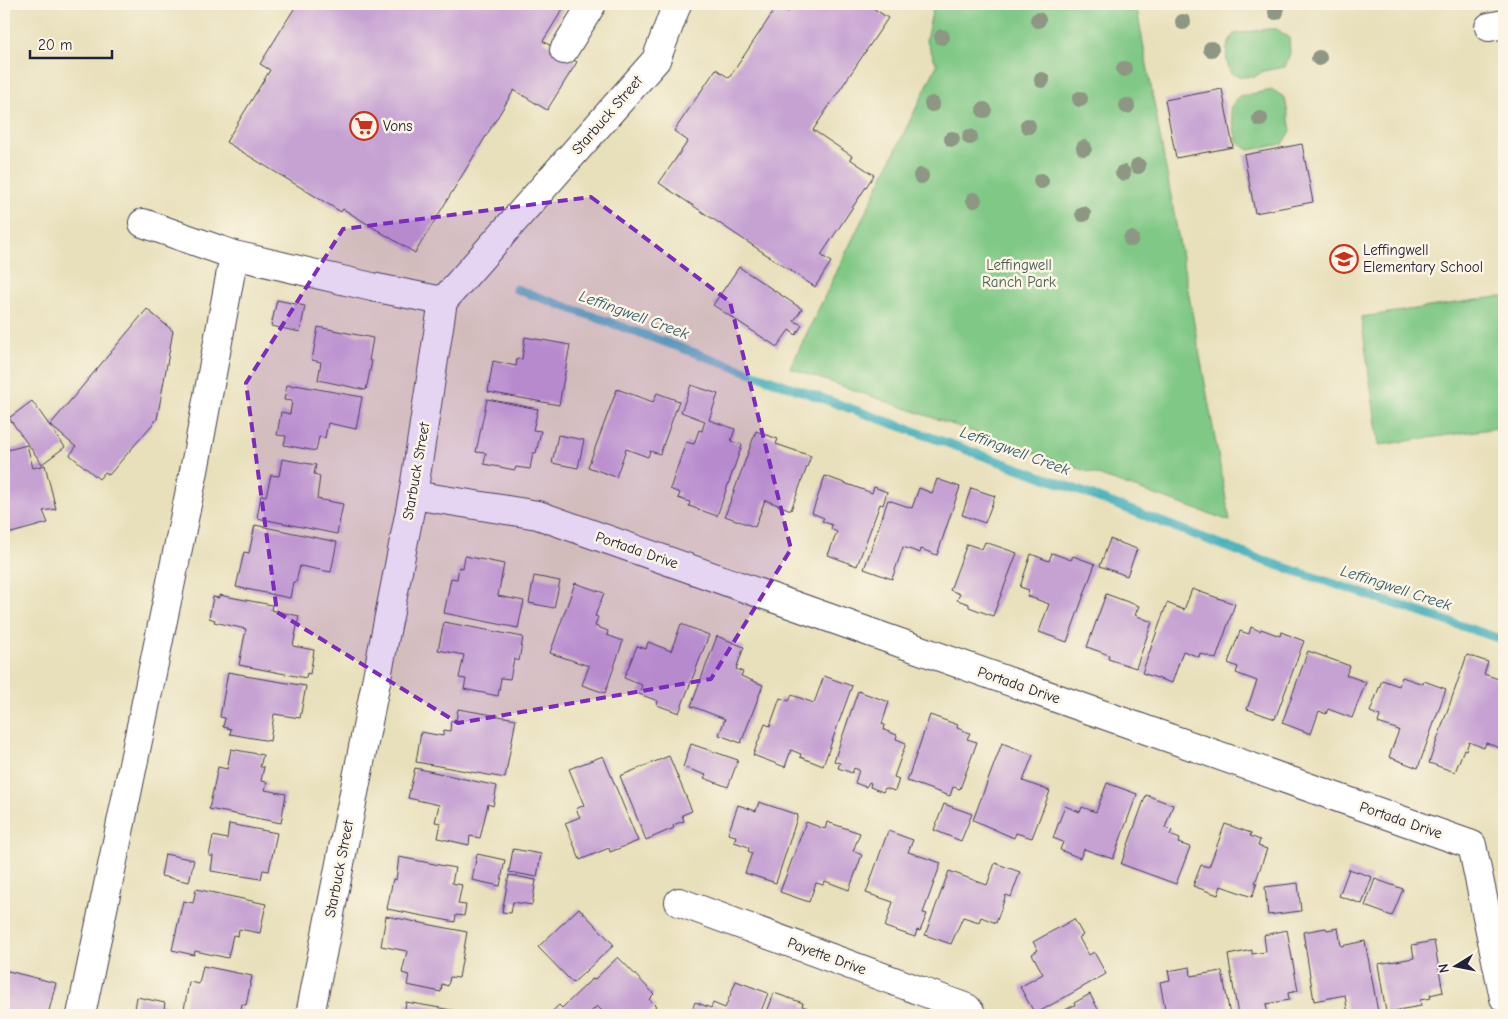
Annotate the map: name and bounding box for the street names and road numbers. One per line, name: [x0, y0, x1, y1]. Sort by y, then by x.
street label: Starbuck Street: [568, 71, 647, 158]
street label: Starbuck Street: [399, 420, 434, 521]
street label: Portada Drive: [593, 527, 681, 573]
street label: Portada Drive: [975, 662, 1063, 708]
street label: Portada Drive: [1357, 797, 1445, 843]
street label: Starbuck Street: [321, 818, 357, 919]
street label: Payette Drive: [785, 933, 869, 979]

